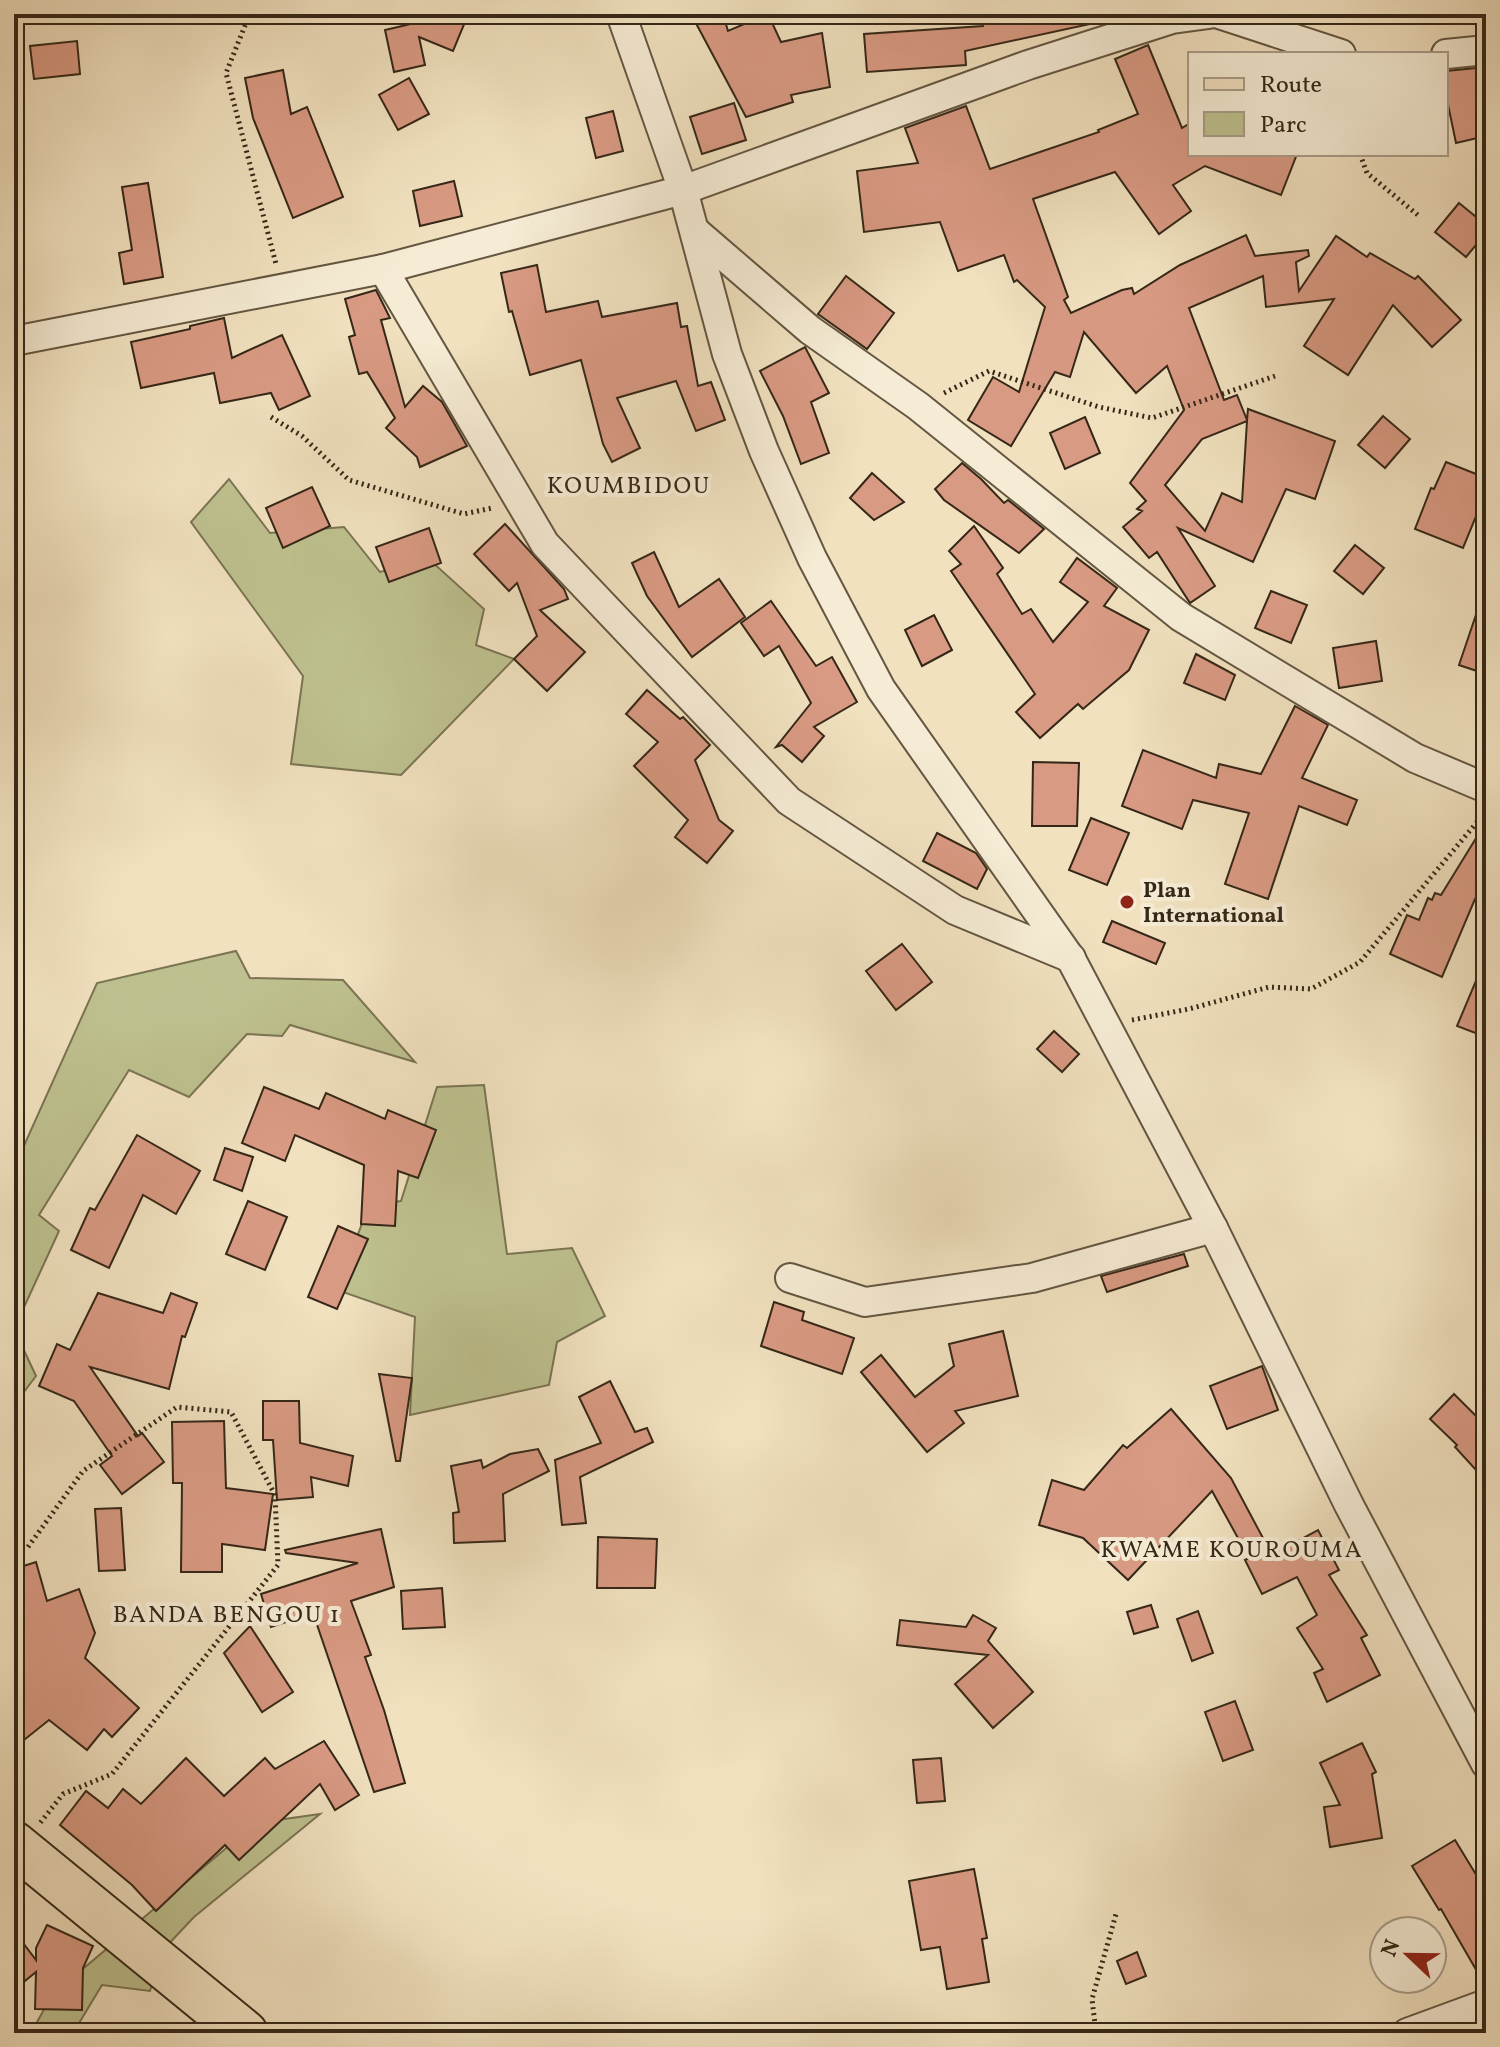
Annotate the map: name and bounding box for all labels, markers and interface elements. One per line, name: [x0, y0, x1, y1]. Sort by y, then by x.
legend: [1188, 52, 1448, 156]
text: Route: [1260, 69, 1322, 103]
text: Parc: [1260, 109, 1307, 143]
district label: KOUMBIDOU: [547, 470, 711, 504]
place label: Plan International: [1143, 876, 1284, 932]
marker: Plan International: [1118, 893, 1136, 911]
district label: KWAME KOUROUMA: [1100, 1534, 1364, 1568]
district label: BANDA BENGOU 1: [113, 1599, 341, 1633]
north arrow: [1368, 1915, 1448, 1995]
text: N: [1374, 1935, 1409, 1962]

